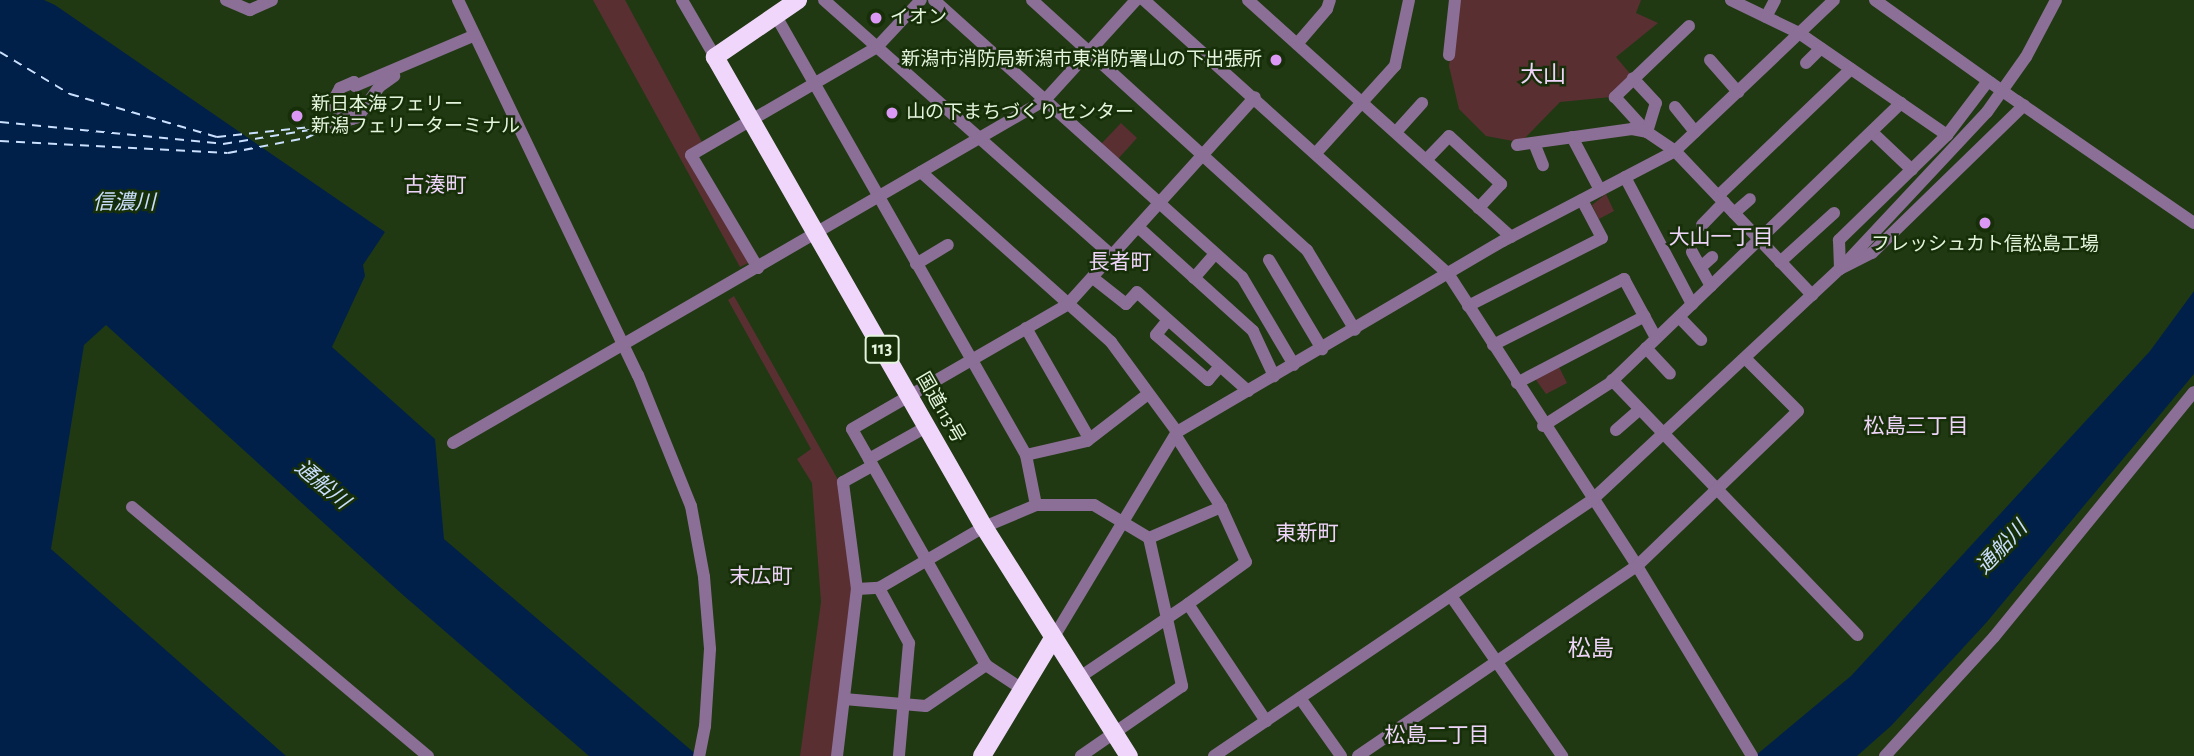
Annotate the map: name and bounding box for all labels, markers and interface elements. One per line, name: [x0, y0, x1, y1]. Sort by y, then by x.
place label: イオン: [890, 7, 947, 29]
marker: イオン: [868, 10, 884, 26]
place label: 新潟市消防局新潟市東消防署山の下出張所: [901, 49, 1262, 71]
marker: 新潟市消防局新潟市東消防署山の下出張所: [1268, 52, 1284, 68]
district label: 大山: [1520, 62, 1566, 90]
place label: 新日本海フェリー 新潟フェリーターミナル: [311, 94, 520, 138]
place label: 山の下まちづくりセンター: [906, 102, 1134, 124]
marker: 山の下まちづくりセンター: [884, 105, 900, 121]
marker: 新日本海フェリー 新潟フェリーターミナル: [289, 108, 305, 124]
district label: 古湊町: [404, 173, 466, 199]
water label: 信濃川: [93, 190, 155, 216]
marker: フレッシュカト信松島工場: [1977, 215, 1993, 231]
district label: 大山一丁目: [1669, 225, 1773, 251]
place label: フレッシュカト信松島工場: [1871, 234, 2099, 256]
district label: 長者町: [1089, 250, 1151, 276]
road number: 113: [864, 334, 900, 363]
street label: 国道113号: [911, 369, 969, 447]
district label: 松島三丁目: [1864, 414, 1968, 440]
water label: 通船川: [290, 455, 354, 515]
water label: 通船川: [1971, 516, 2033, 580]
district label: 東新町: [1276, 521, 1338, 547]
district label: 末広町: [730, 564, 792, 590]
district label: 松島: [1568, 636, 1614, 664]
district label: 松島二丁目: [1385, 723, 1489, 749]

